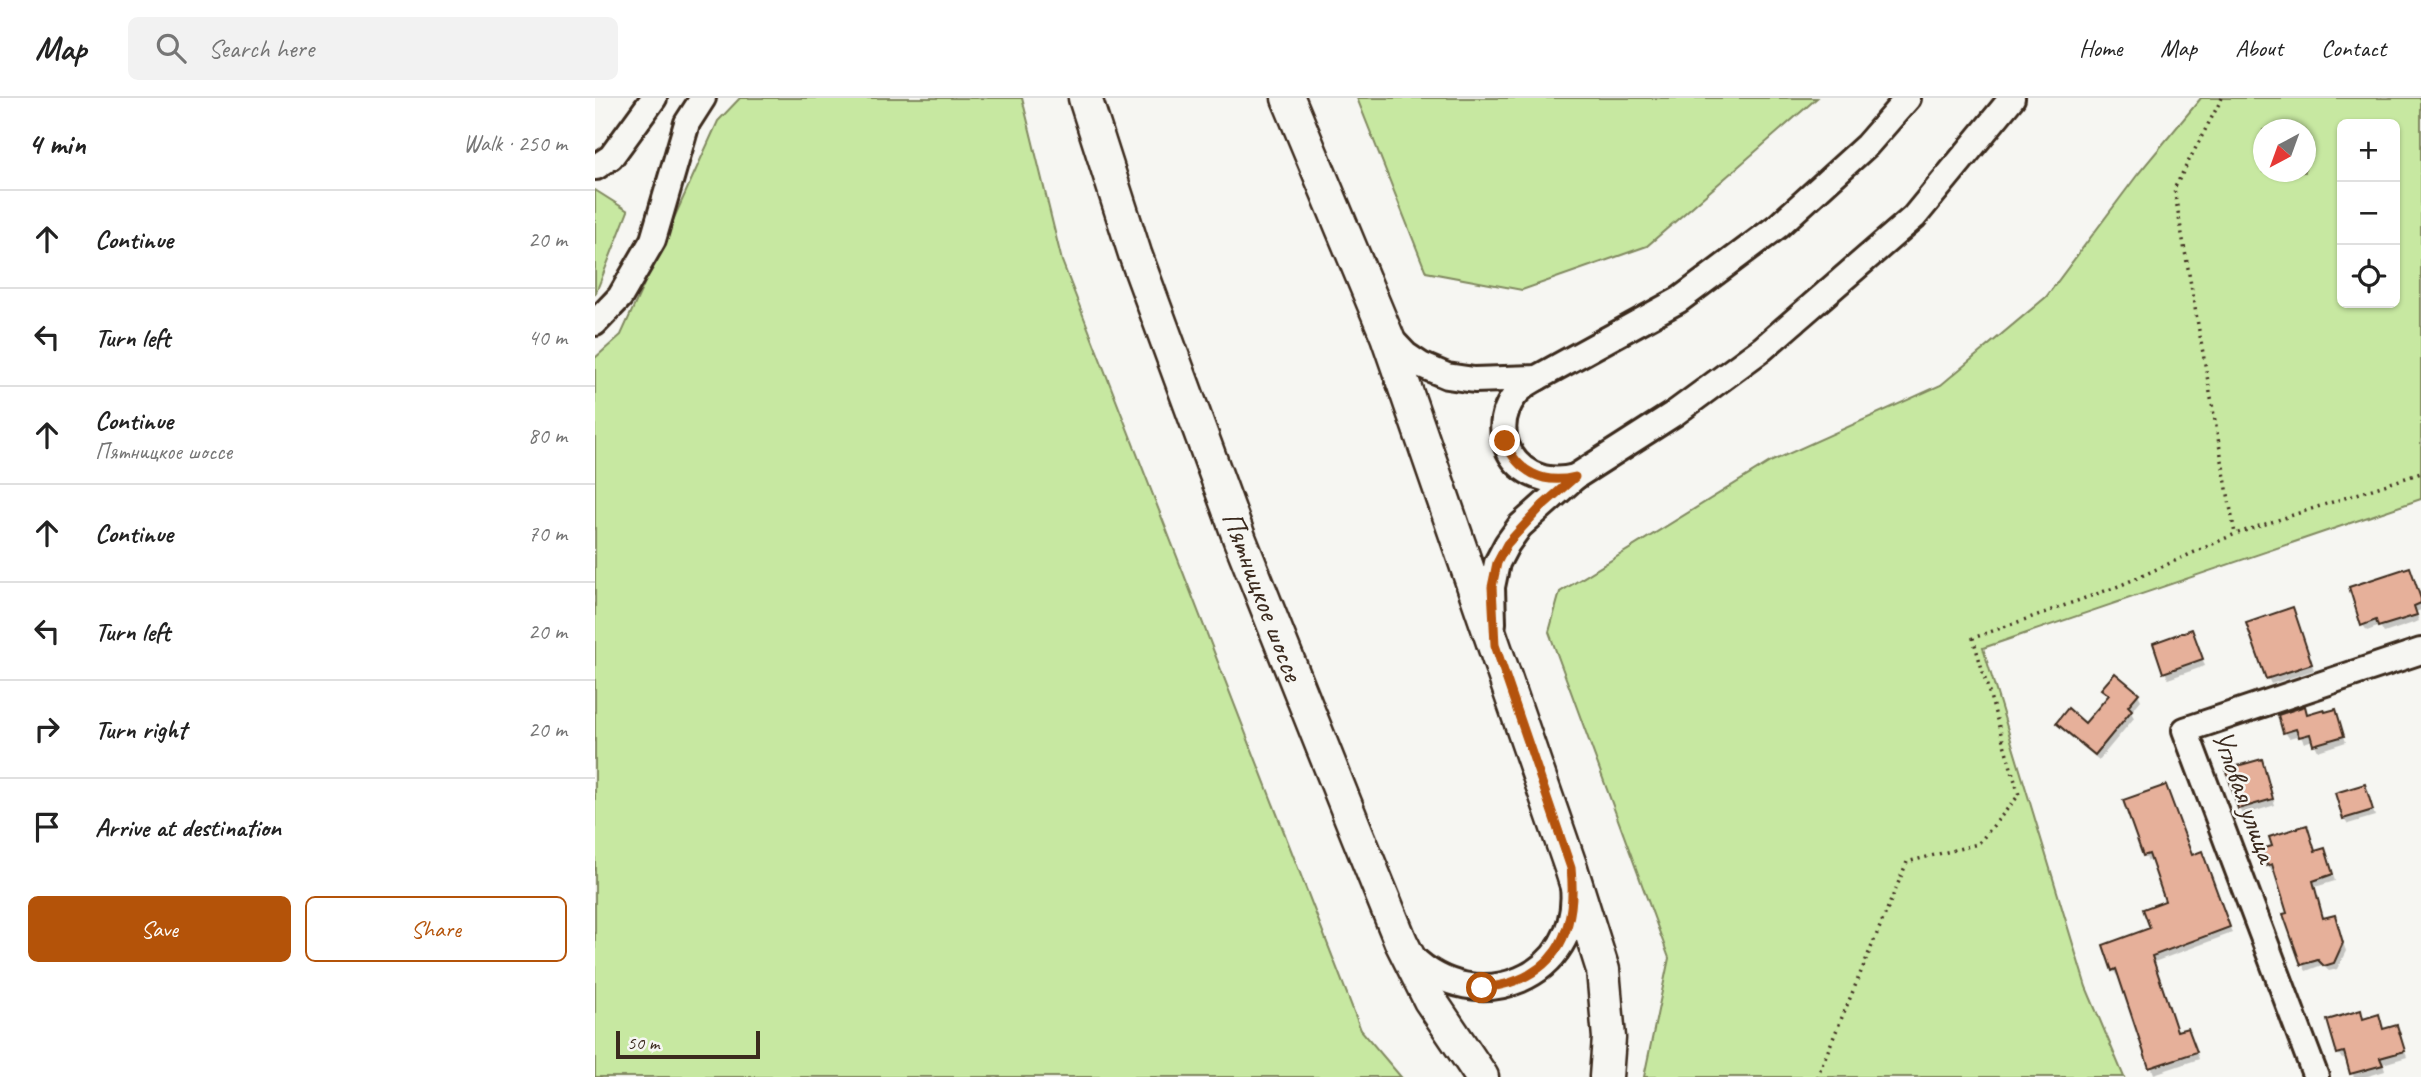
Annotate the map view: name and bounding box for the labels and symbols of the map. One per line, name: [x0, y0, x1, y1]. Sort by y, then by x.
north arrow: [2253, 119, 2316, 182]
route end: [1489, 425, 1520, 456]
street label: Пятницкое шоссе: [1213, 506, 1314, 688]
street label: Угловая улица: [2204, 725, 2287, 870]
route start: [1466, 972, 1497, 1003]
scale bar: [616, 1028, 759, 1060]

